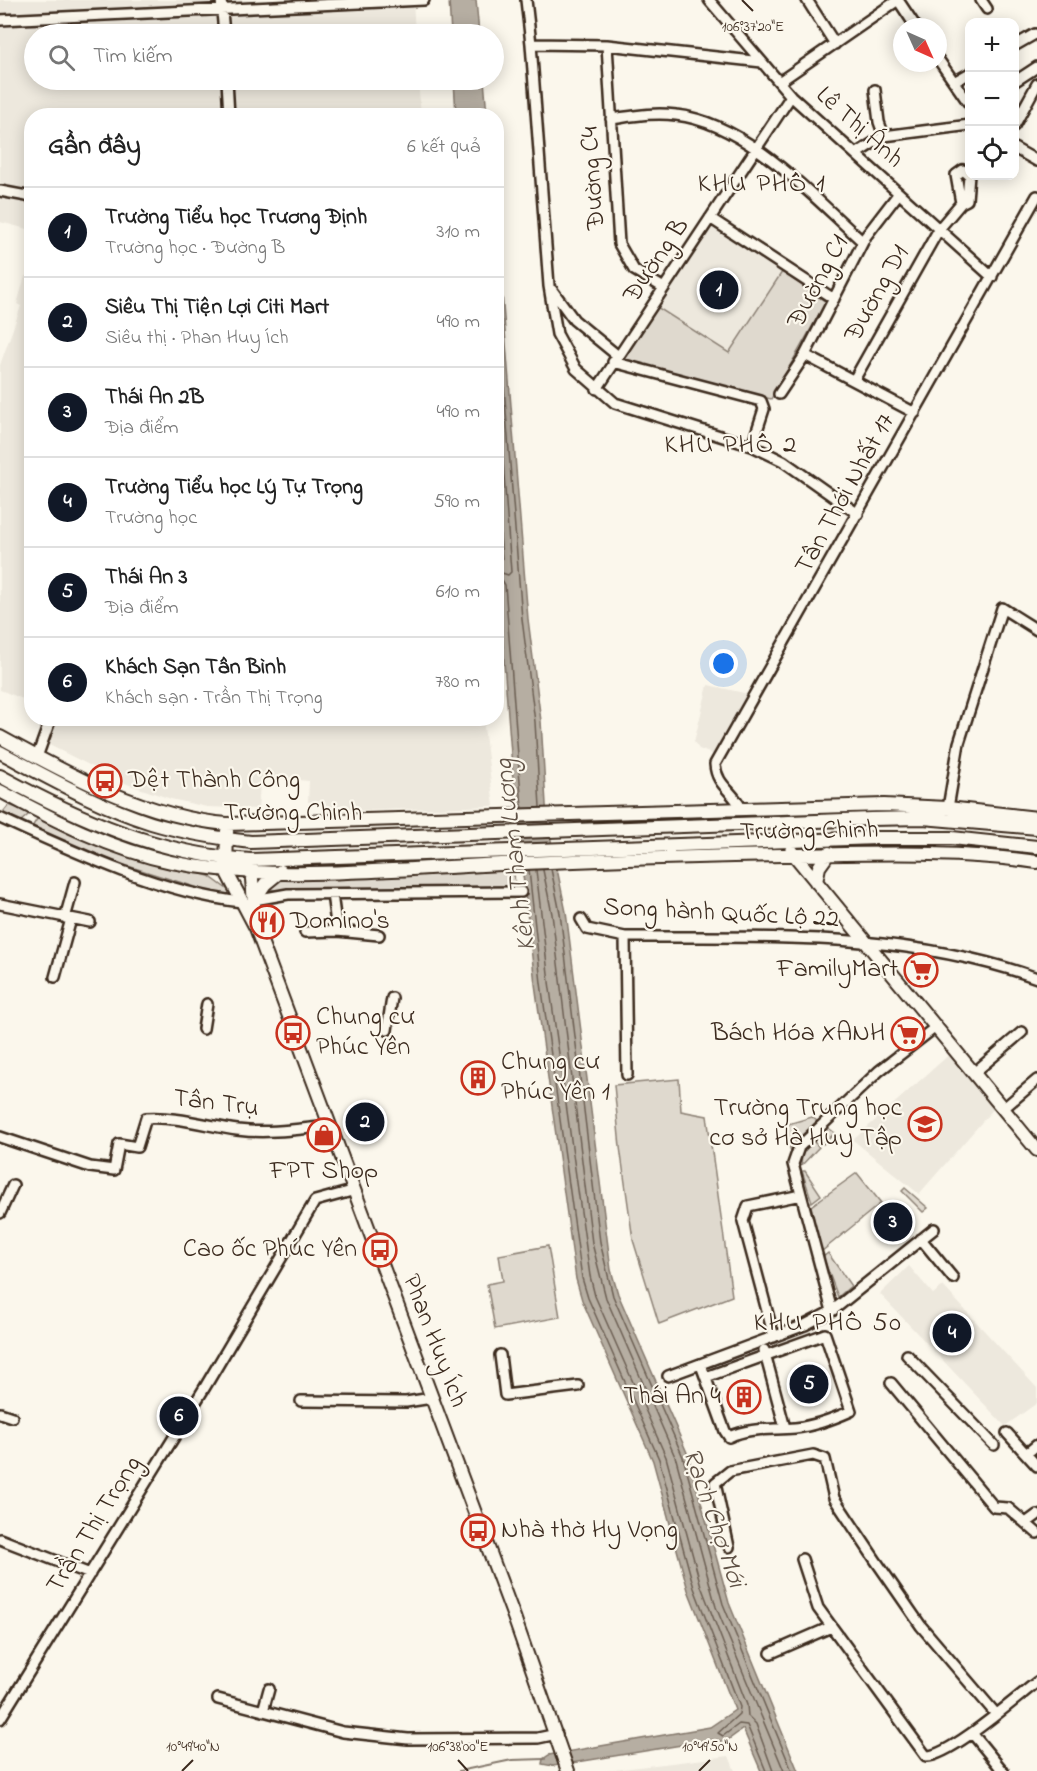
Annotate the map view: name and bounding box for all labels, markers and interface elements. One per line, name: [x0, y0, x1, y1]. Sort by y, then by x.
text: 106°37'20"E: [722, 16, 784, 38]
north arrow: [893, 18, 947, 72]
map controls: [965, 18, 1019, 180]
button: +: [965, 18, 1019, 72]
search box: [24, 24, 504, 90]
icon: search: [45, 41, 78, 74]
text: Tìm kiếm: [93, 41, 173, 73]
button: −: [965, 72, 1019, 126]
street label: Lê Thị Ánh: [806, 78, 912, 178]
street label: Đường C4: [571, 125, 617, 232]
button: locate: [965, 126, 1019, 180]
text: Gần đây: [48, 128, 141, 166]
text: 6 kết quả: [407, 133, 480, 162]
district label: KHU PHỐ 1: [698, 165, 826, 204]
text: Trường Tiểu học Trương Định: [105, 202, 367, 234]
street label: Đường B: [614, 211, 700, 312]
text: 1: [64, 218, 71, 247]
text: 310 m: [436, 218, 480, 247]
street label: Đường C1: [778, 229, 859, 336]
text: Trường học · Đường B: [105, 234, 285, 263]
street label: Đường D1: [835, 239, 920, 350]
pin: 1: [700, 268, 738, 312]
text: Siêu Thị Tiện Lợi Citi Mart: [105, 292, 329, 324]
text: 2: [63, 308, 72, 337]
text: 490 m: [437, 308, 480, 337]
text: Siêu thị · Phan Huy Ích: [105, 324, 289, 353]
text: Thái An 2B: [105, 382, 204, 414]
text: 3: [63, 398, 72, 427]
text: 490 m: [437, 398, 480, 427]
street label: Tân Thới Nhất 17: [786, 407, 906, 581]
text: Địa điểm: [105, 414, 178, 443]
district label: KHU PHỐ 2: [664, 426, 798, 465]
text: Trường Tiểu học Lý Tự Trọng: [105, 472, 363, 504]
text: 4: [63, 488, 72, 517]
text: 590 m: [433, 488, 480, 517]
text: Trường học: [105, 504, 197, 533]
text: Thái An 3: [105, 562, 188, 594]
text: 5: [62, 578, 73, 607]
text: 610 m: [436, 578, 480, 607]
text: Địa điểm: [105, 594, 178, 623]
your location: [709, 649, 738, 678]
text: Khách Sạn Tân Bình: [105, 652, 286, 684]
text: 6: [63, 668, 72, 697]
text: 780 m: [435, 668, 480, 697]
text: Khách sạn · Trần Thị Trọng: [105, 684, 323, 713]
water label: Kênh Tham Lương: [485, 756, 548, 953]
place label: Dệt Thành Công: [127, 762, 300, 800]
bus stop icon: Dệt Thành Công: [87, 763, 123, 799]
street label: Trường Chinh: [224, 795, 362, 833]
street label: Trường Chinh: [739, 812, 879, 852]
street label: Song hành Quốc Lộ 22: [602, 889, 840, 939]
place label: Domino's: [289, 903, 390, 941]
restaurant icon: Domino's: [249, 904, 285, 940]
place label: FamilyMart: [776, 951, 898, 989]
supermarket icon: FamilyMart: [903, 952, 939, 988]
place label: Chung cư Phúc Yên: [316, 999, 415, 1067]
bus stop icon: Chung cư Phúc Yên: [275, 1015, 311, 1051]
place label: Bách Hóa XANH: [710, 1015, 885, 1053]
supermarket icon: Bách Hóa XANH: [890, 1016, 926, 1052]
place label: Chung cư Phúc Yên 1: [501, 1044, 610, 1112]
building icon: Chung cư Phúc Yên 1: [460, 1060, 496, 1096]
street label: Tân Trụ: [171, 1080, 261, 1128]
place label: Trường Trung học cơ sở Hà Huy Tập: [709, 1090, 902, 1158]
pin: 2: [346, 1100, 385, 1144]
school or university icon: Trường Trung học cơ sở Hà Huy Tập: [907, 1106, 943, 1142]
shop icon: FPT Shop: [306, 1117, 342, 1153]
place label: FPT Shop: [269, 1153, 378, 1191]
pin: 3: [874, 1200, 912, 1244]
place label: Cao ốc Phúc Yên: [183, 1231, 357, 1269]
bus stop icon: Cao ốc Phúc Yên: [362, 1232, 398, 1268]
street label: Phan Huy Ích: [391, 1269, 477, 1413]
district label: KHU PHỐ 50: [754, 1304, 902, 1343]
pin: 4: [932, 1310, 972, 1356]
pin: 5: [790, 1362, 828, 1406]
place label: Thái An 4: [623, 1378, 721, 1416]
building icon: Thái An 4: [726, 1379, 762, 1415]
pin: 6: [160, 1394, 198, 1438]
water label: Rạch Chợ Mới: [671, 1443, 756, 1595]
street label: Trần Thị Trọng: [38, 1449, 152, 1601]
place label: Nhà thờ Hy Vọng: [501, 1512, 678, 1550]
bus stop icon: Nhà thờ Hy Vọng: [460, 1513, 496, 1549]
text: 10°49'40"N: [166, 1736, 220, 1758]
text: 106°38'00"E: [428, 1736, 488, 1758]
text: 10°49'50"N: [682, 1736, 738, 1758]

